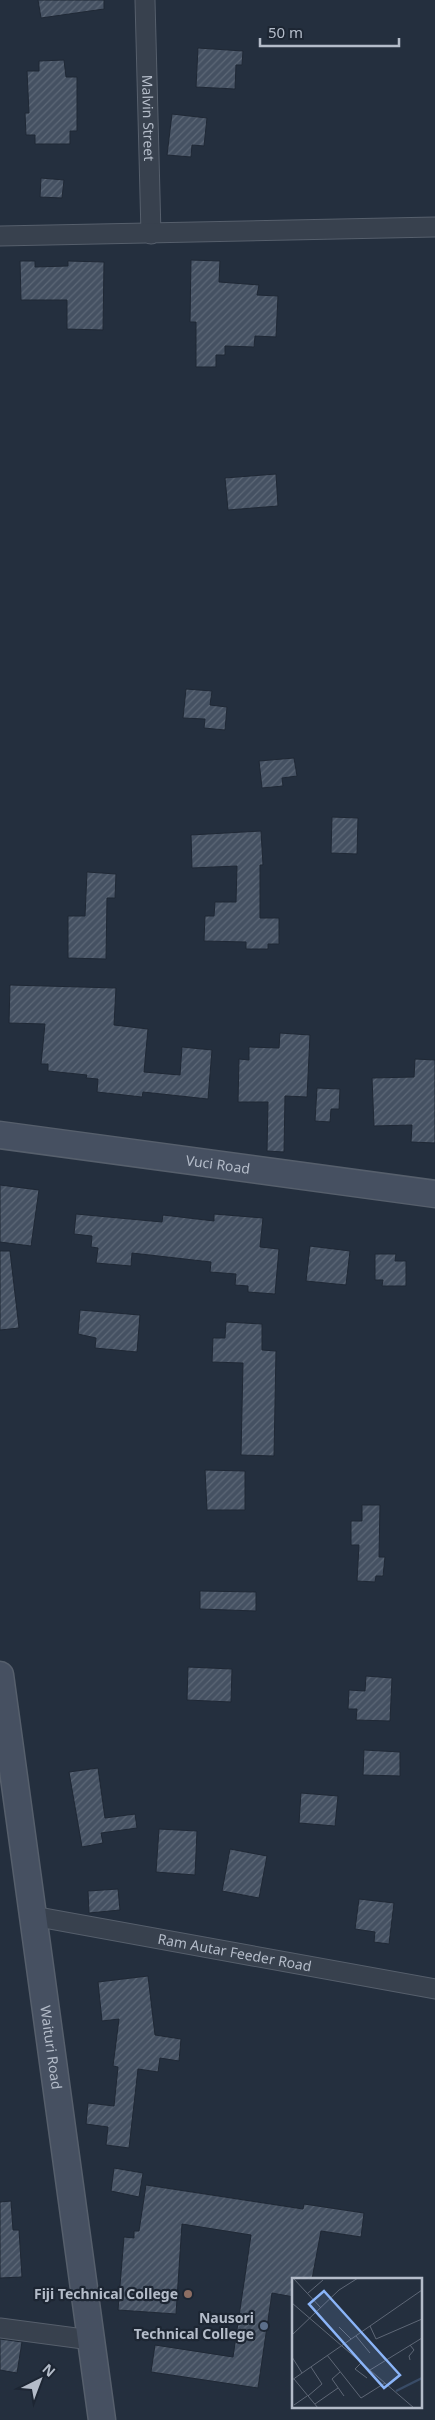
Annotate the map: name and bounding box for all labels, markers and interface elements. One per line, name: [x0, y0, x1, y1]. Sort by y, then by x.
scale bar: [260, 15, 399, 47]
text: 50 m: [268, 22, 303, 42]
street label: Malvin Street: [138, 75, 159, 161]
street label: Vuci Road: [185, 1150, 251, 1178]
street label: Ram Autar Feeder Road: [156, 1929, 313, 1975]
street label: Waituri Road: [36, 2004, 67, 2091]
inset map: [292, 2278, 422, 2408]
place label: Fiji Technical College: [34, 2284, 178, 2303]
marker: Fiji Technical College: [182, 2288, 194, 2300]
place label: Nausori Technical College: [134, 2308, 254, 2343]
marker: Nausori Technical College: [258, 2320, 270, 2332]
north arrow: [15, 2355, 65, 2405]
text: N: [38, 2359, 60, 2381]

